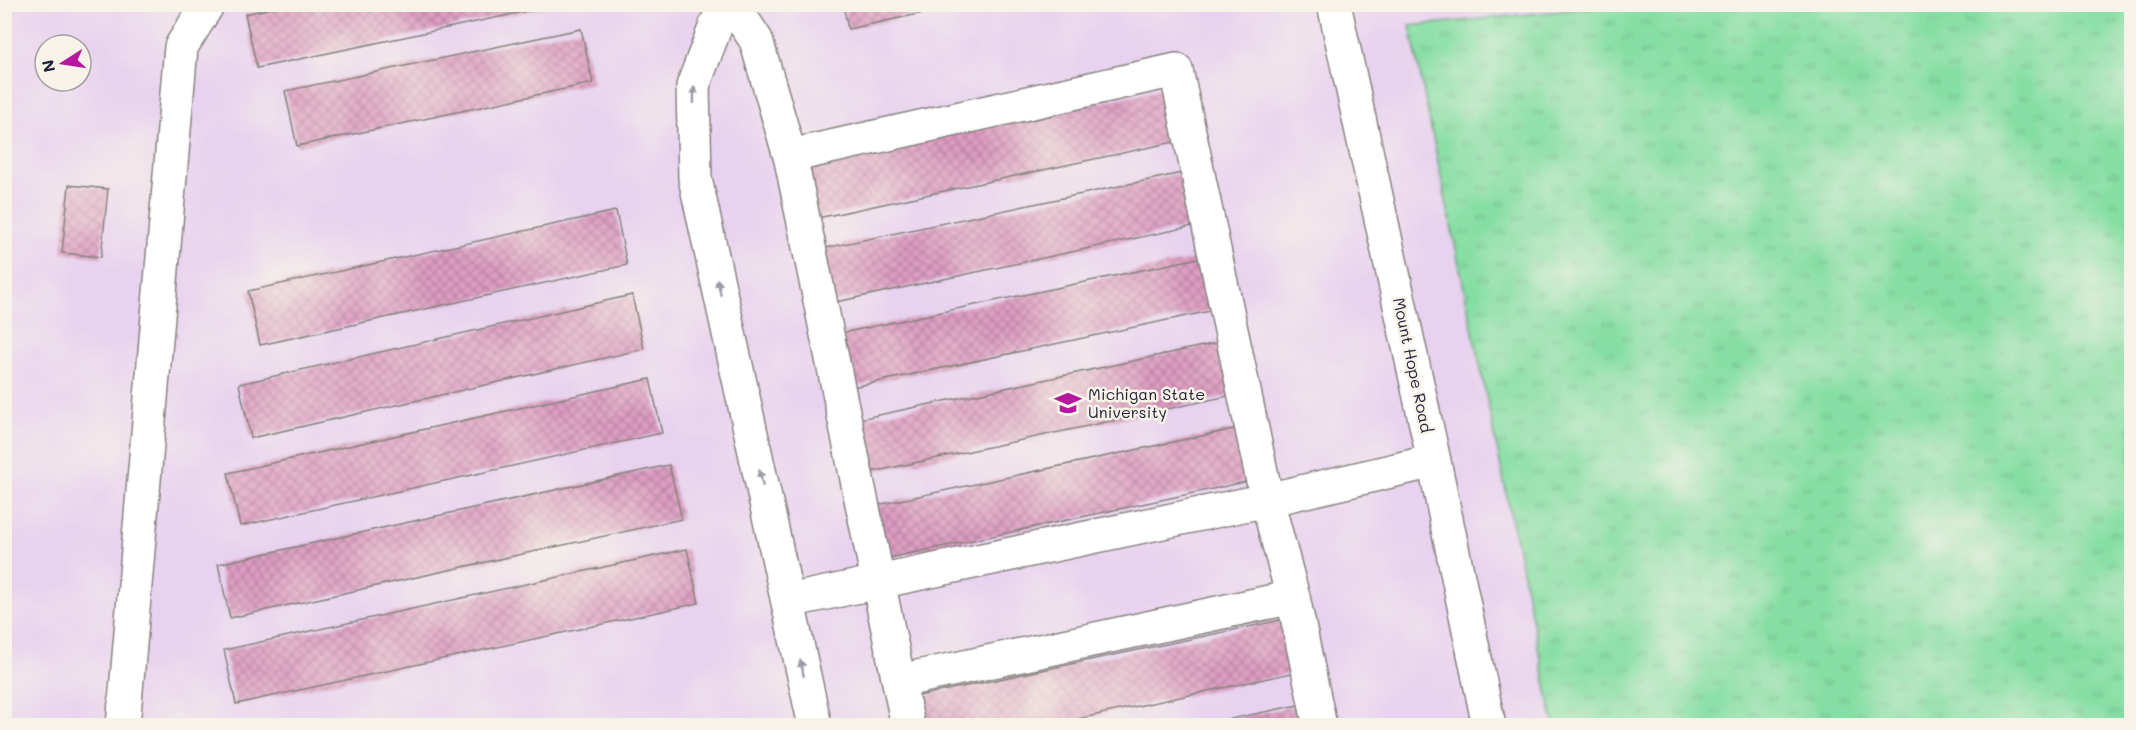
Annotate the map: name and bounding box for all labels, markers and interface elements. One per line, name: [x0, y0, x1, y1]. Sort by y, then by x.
north arrow: [33, 33, 93, 93]
text: N: [36, 58, 59, 74]
one-way arrow: [689, 85, 698, 104]
one-way arrow: [714, 278, 723, 297]
street label: Mount Hope Road: [1389, 295, 1438, 434]
place label: Michigan State University: [1088, 383, 1205, 422]
school or university icon: Michigan State University: [1053, 388, 1083, 418]
one-way arrow: [756, 468, 765, 487]
one-way arrow: [797, 659, 806, 678]

